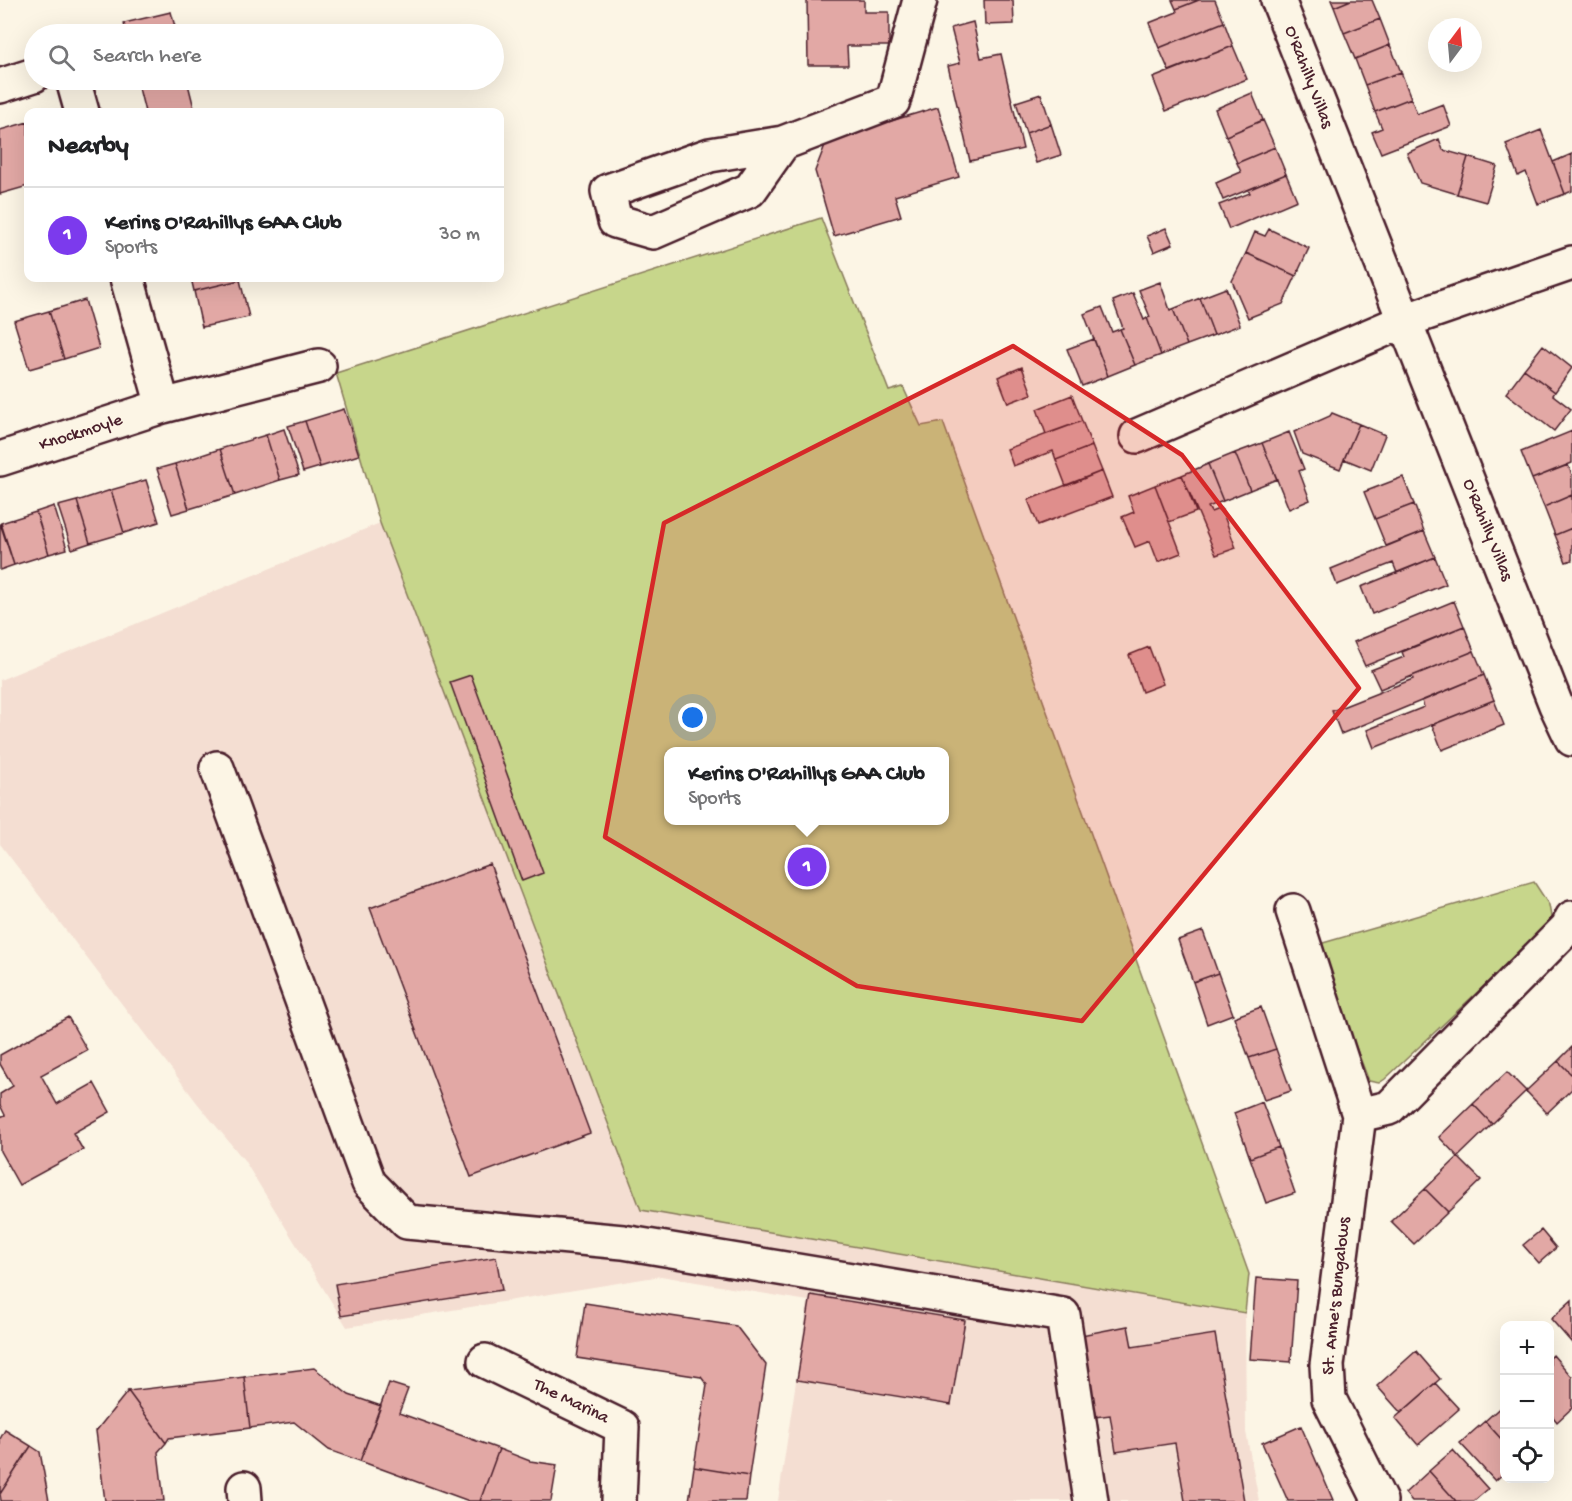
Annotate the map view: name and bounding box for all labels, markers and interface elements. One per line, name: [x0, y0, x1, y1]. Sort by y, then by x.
north arrow: [1428, 18, 1482, 72]
street label: O'Rahilly Villas: [1279, 23, 1338, 132]
search box: [24, 24, 504, 90]
icon: search: [45, 41, 78, 74]
text: Search here: [93, 44, 201, 70]
text: Nearby: [48, 132, 129, 163]
text: Kerins O'Rahillys GAA Club: [105, 211, 342, 237]
text: 1: [63, 224, 72, 247]
text: 30 m: [439, 224, 480, 247]
text: Sports: [105, 237, 157, 260]
street label: Knockmoyle: [37, 409, 126, 456]
street label: O'Rahilly Villas: [1457, 476, 1517, 585]
your location: [678, 703, 707, 732]
popup: [664, 747, 949, 825]
text: Kerins O'Rahillys GAA Club: [688, 762, 925, 788]
text: Sports: [688, 788, 740, 811]
pin: 1: [788, 844, 826, 890]
street label: St. Anne's Bungalows: [1318, 1215, 1356, 1376]
map controls: [1500, 1321, 1554, 1483]
button: +: [1500, 1321, 1554, 1375]
street label: The Marina: [529, 1374, 613, 1430]
button: −: [1500, 1375, 1554, 1429]
button: locate: [1500, 1429, 1554, 1483]

